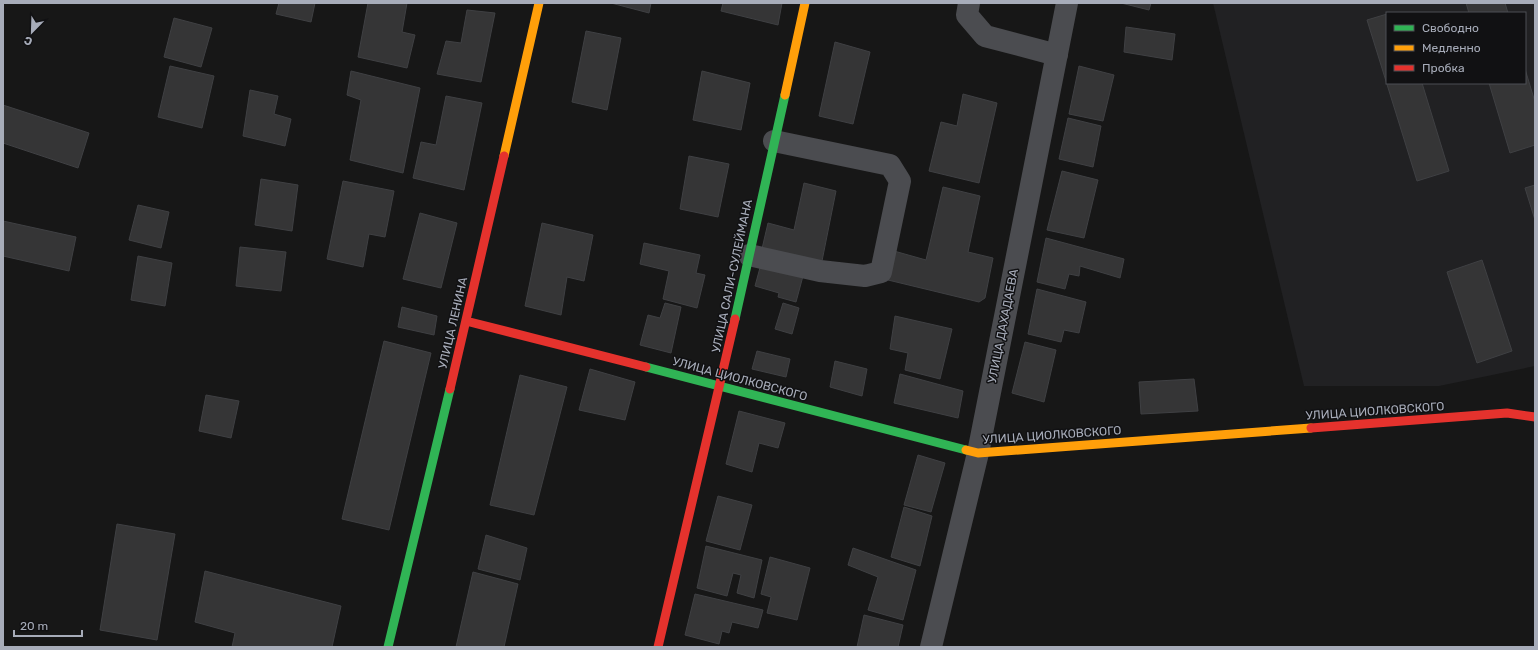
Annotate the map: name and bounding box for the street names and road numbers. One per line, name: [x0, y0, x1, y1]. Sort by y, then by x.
street label: УЛИЦА САЛИ-СУЛЕЙМАНА: [709, 198, 755, 354]
street label: УЛИЦА ДАХАДАЕВА: [985, 268, 1021, 384]
street label: УЛИЦА ЛЕНИНА: [436, 276, 470, 370]
street label: УЛИЦА ЦИОЛКОВСКОГО: [671, 354, 809, 404]
street label: УЛИЦА ЦИОЛКОВСКОГО: [1305, 399, 1445, 423]
street label: УЛИЦА ЦИОЛКОВСКОГО: [982, 423, 1122, 447]

